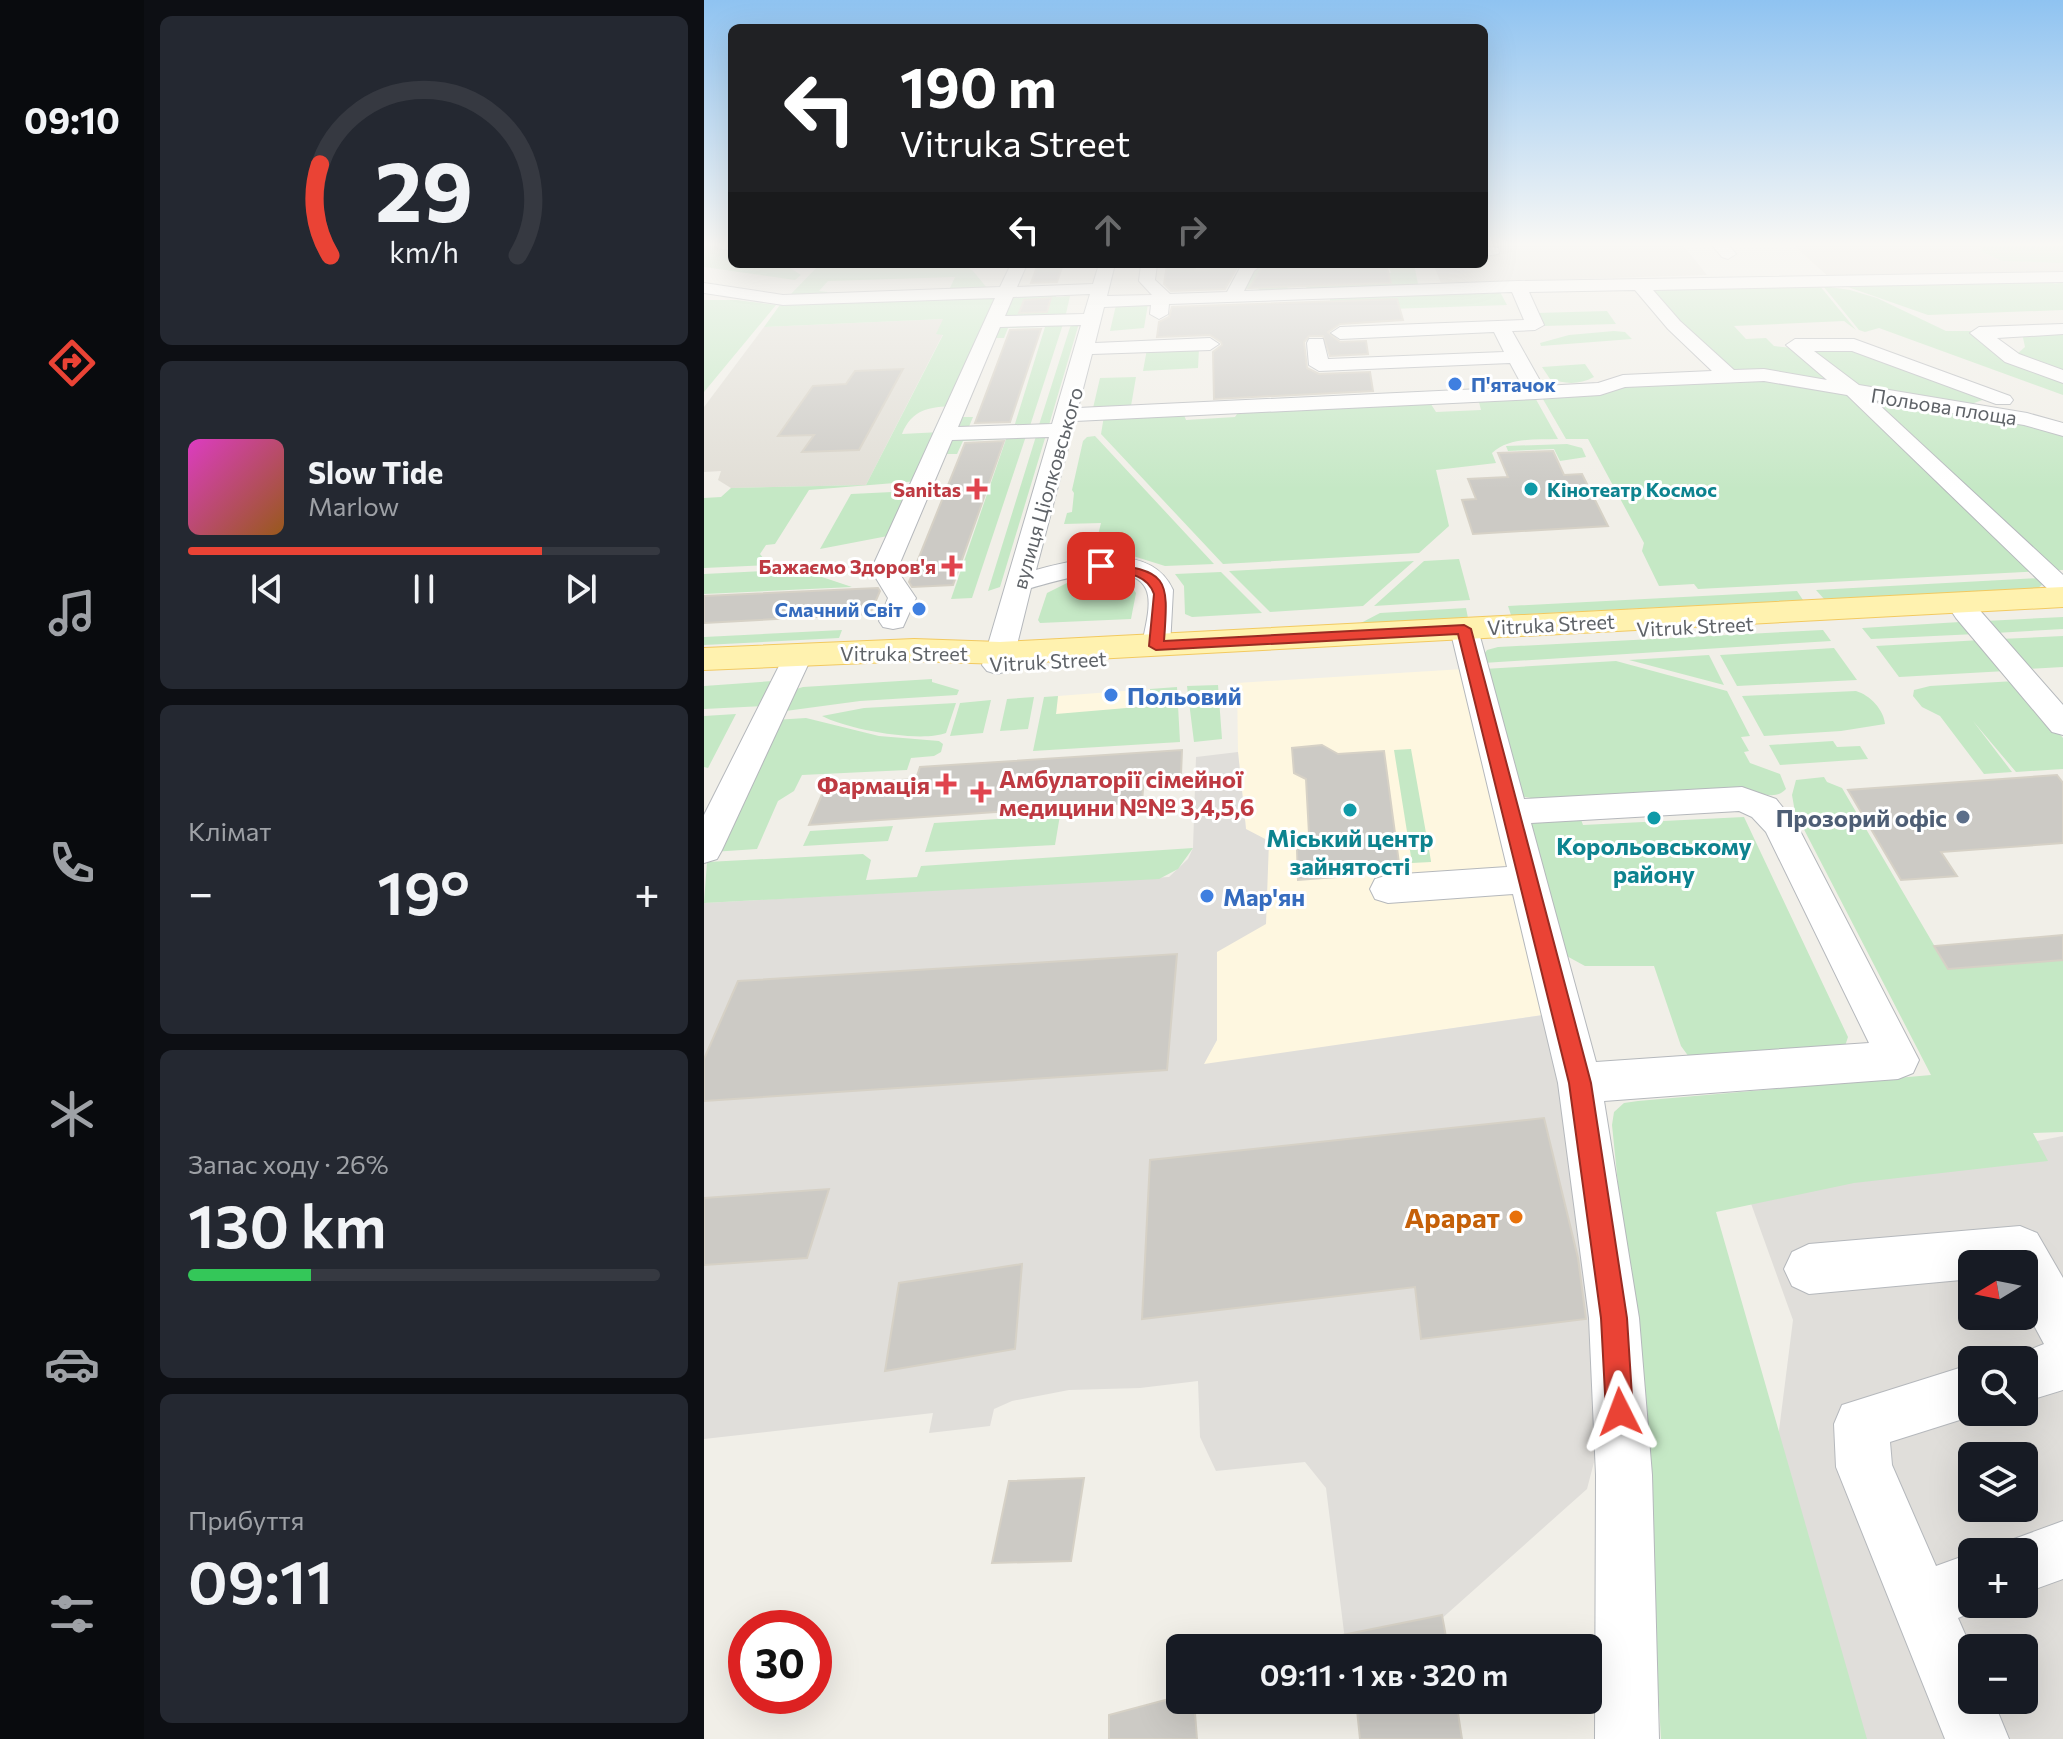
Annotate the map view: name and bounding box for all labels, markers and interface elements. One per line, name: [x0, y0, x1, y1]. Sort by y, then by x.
text: 190 m: [900, 51, 1057, 120]
icon: left: [768, 56, 872, 160]
text: 09:10: [24, 97, 120, 141]
text: Vitruka Street: [900, 120, 1130, 164]
text: 29: [375, 137, 473, 239]
icon: left: [1002, 208, 1046, 252]
icon: ahead: [1086, 208, 1130, 252]
icon: right: [1170, 208, 1214, 252]
text: km/h: [389, 234, 459, 269]
icon: directions: [44, 335, 100, 391]
place label: П'ятачок: [1471, 372, 1557, 396]
marker: П'ятачок: [1446, 375, 1464, 393]
street label: Польова площа: [1869, 383, 2019, 429]
street label: вулиця Ціолковського: [1007, 384, 1087, 592]
text: Slow Tide: [308, 453, 443, 490]
place label: Sanitas: [893, 477, 961, 501]
place label: Кінотеатр Космос: [1547, 477, 1717, 501]
marker: Sanitas: [968, 480, 986, 498]
marker: Кінотеатр Космос: [1522, 480, 1540, 498]
text: Marlow: [308, 490, 399, 521]
pin: [1067, 532, 1135, 600]
icon: arrive: [1079, 544, 1123, 588]
place label: Бажаємо Здоров'я: [759, 554, 936, 578]
marker: Бажаємо Здоров'я: [943, 557, 961, 575]
icon: previous: [245, 567, 289, 611]
icon: pause: [402, 567, 446, 611]
icon: next: [559, 567, 603, 611]
icon: music: [44, 585, 100, 641]
place label: Смачний Світ: [775, 597, 903, 621]
marker: Смачний Світ: [910, 600, 928, 618]
street label: Vitruka Street: [1487, 609, 1615, 639]
street label: Vitruk Street: [1636, 611, 1754, 641]
street label: Vitruka Street: [840, 641, 968, 665]
street label: Vitruk Street: [989, 646, 1107, 676]
place label: Польовий: [1127, 681, 1242, 710]
marker: Польовий: [1102, 686, 1120, 704]
place label: Амбулаторії сімейної медицини №№ 3,4,5,6: [999, 764, 1255, 821]
place label: Фармація: [817, 770, 930, 799]
marker: Фармація: [937, 775, 955, 793]
marker: Амбулаторії сімейної медицини №№ 3,4,5,6: [970, 781, 992, 803]
marker: Міський центр зайнятості: [1341, 801, 1359, 819]
place label: Прозорий офіс: [1776, 803, 1947, 832]
marker: Прозорий офіс: [1954, 808, 1972, 826]
marker: Корольовському району: [1645, 809, 1663, 827]
text: Клімат: [188, 815, 271, 846]
place label: Міський центр зайнятості: [1266, 823, 1434, 880]
place label: Корольовському району: [1556, 831, 1752, 888]
icon: phone: [44, 835, 100, 891]
text: 19°: [377, 854, 470, 927]
text: −: [188, 864, 213, 918]
text: +: [634, 864, 660, 918]
place label: Мар'ян: [1223, 882, 1305, 911]
marker: Мар'ян: [1198, 887, 1216, 905]
icon: climate: [44, 1086, 100, 1142]
text: Запас ходу · 26%: [188, 1148, 389, 1179]
text: 130 km: [188, 1187, 387, 1260]
place label: Арарат: [1404, 1200, 1500, 1234]
marker: Арарат: [1507, 1208, 1525, 1226]
north arrow: [1958, 1250, 2038, 1330]
map controls: [1958, 1250, 2038, 1714]
icon: car: [44, 1336, 100, 1392]
button: search: [1958, 1346, 2038, 1426]
position arrow: [1578, 1370, 1662, 1454]
button: layers: [1958, 1442, 2038, 1522]
text: Прибуття: [188, 1504, 304, 1535]
button: +: [1958, 1538, 2038, 1618]
text: 09:11: [188, 1543, 333, 1616]
icon: filters: [44, 1586, 100, 1642]
speed limit sign: 30: [728, 1610, 832, 1714]
button: −: [1958, 1634, 2038, 1714]
text: 09:11 · 1 хв · 320 m: [1260, 1655, 1508, 1692]

